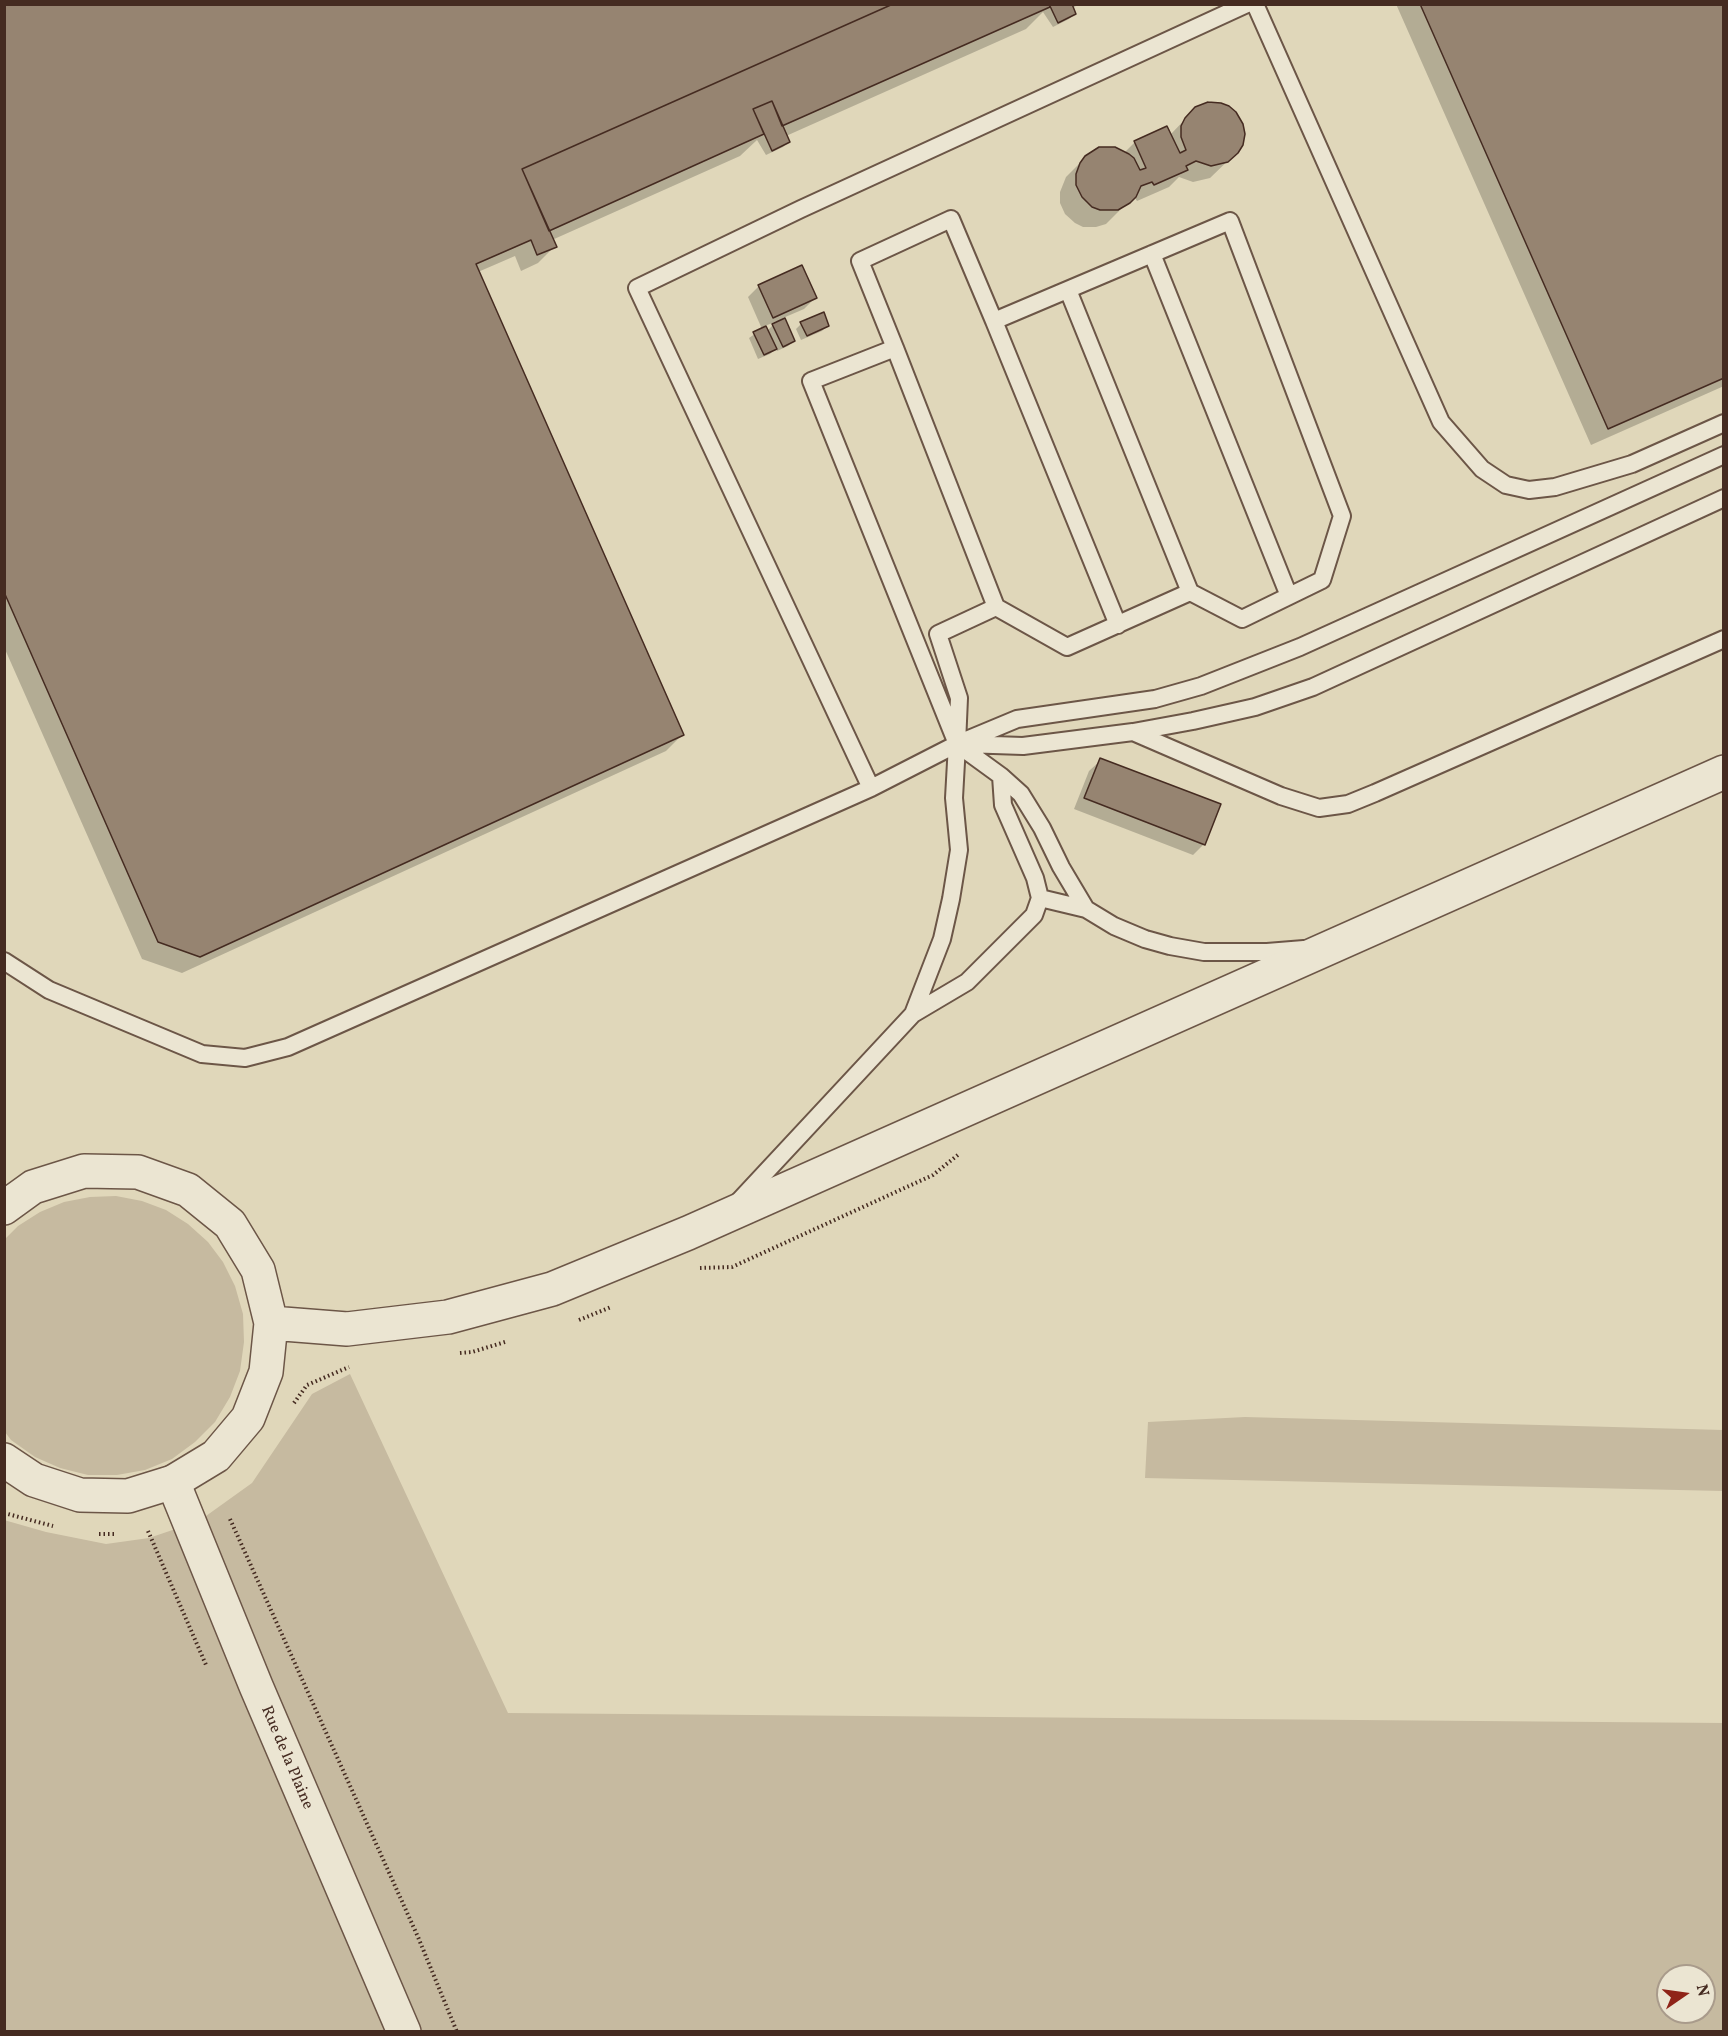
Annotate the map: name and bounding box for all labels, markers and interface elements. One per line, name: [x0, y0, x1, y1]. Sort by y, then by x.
street label: Rue de la Plaine: [256, 1703, 316, 1813]
north arrow: [1656, 1964, 1716, 2024]
text: N: [1690, 1982, 1714, 1999]

